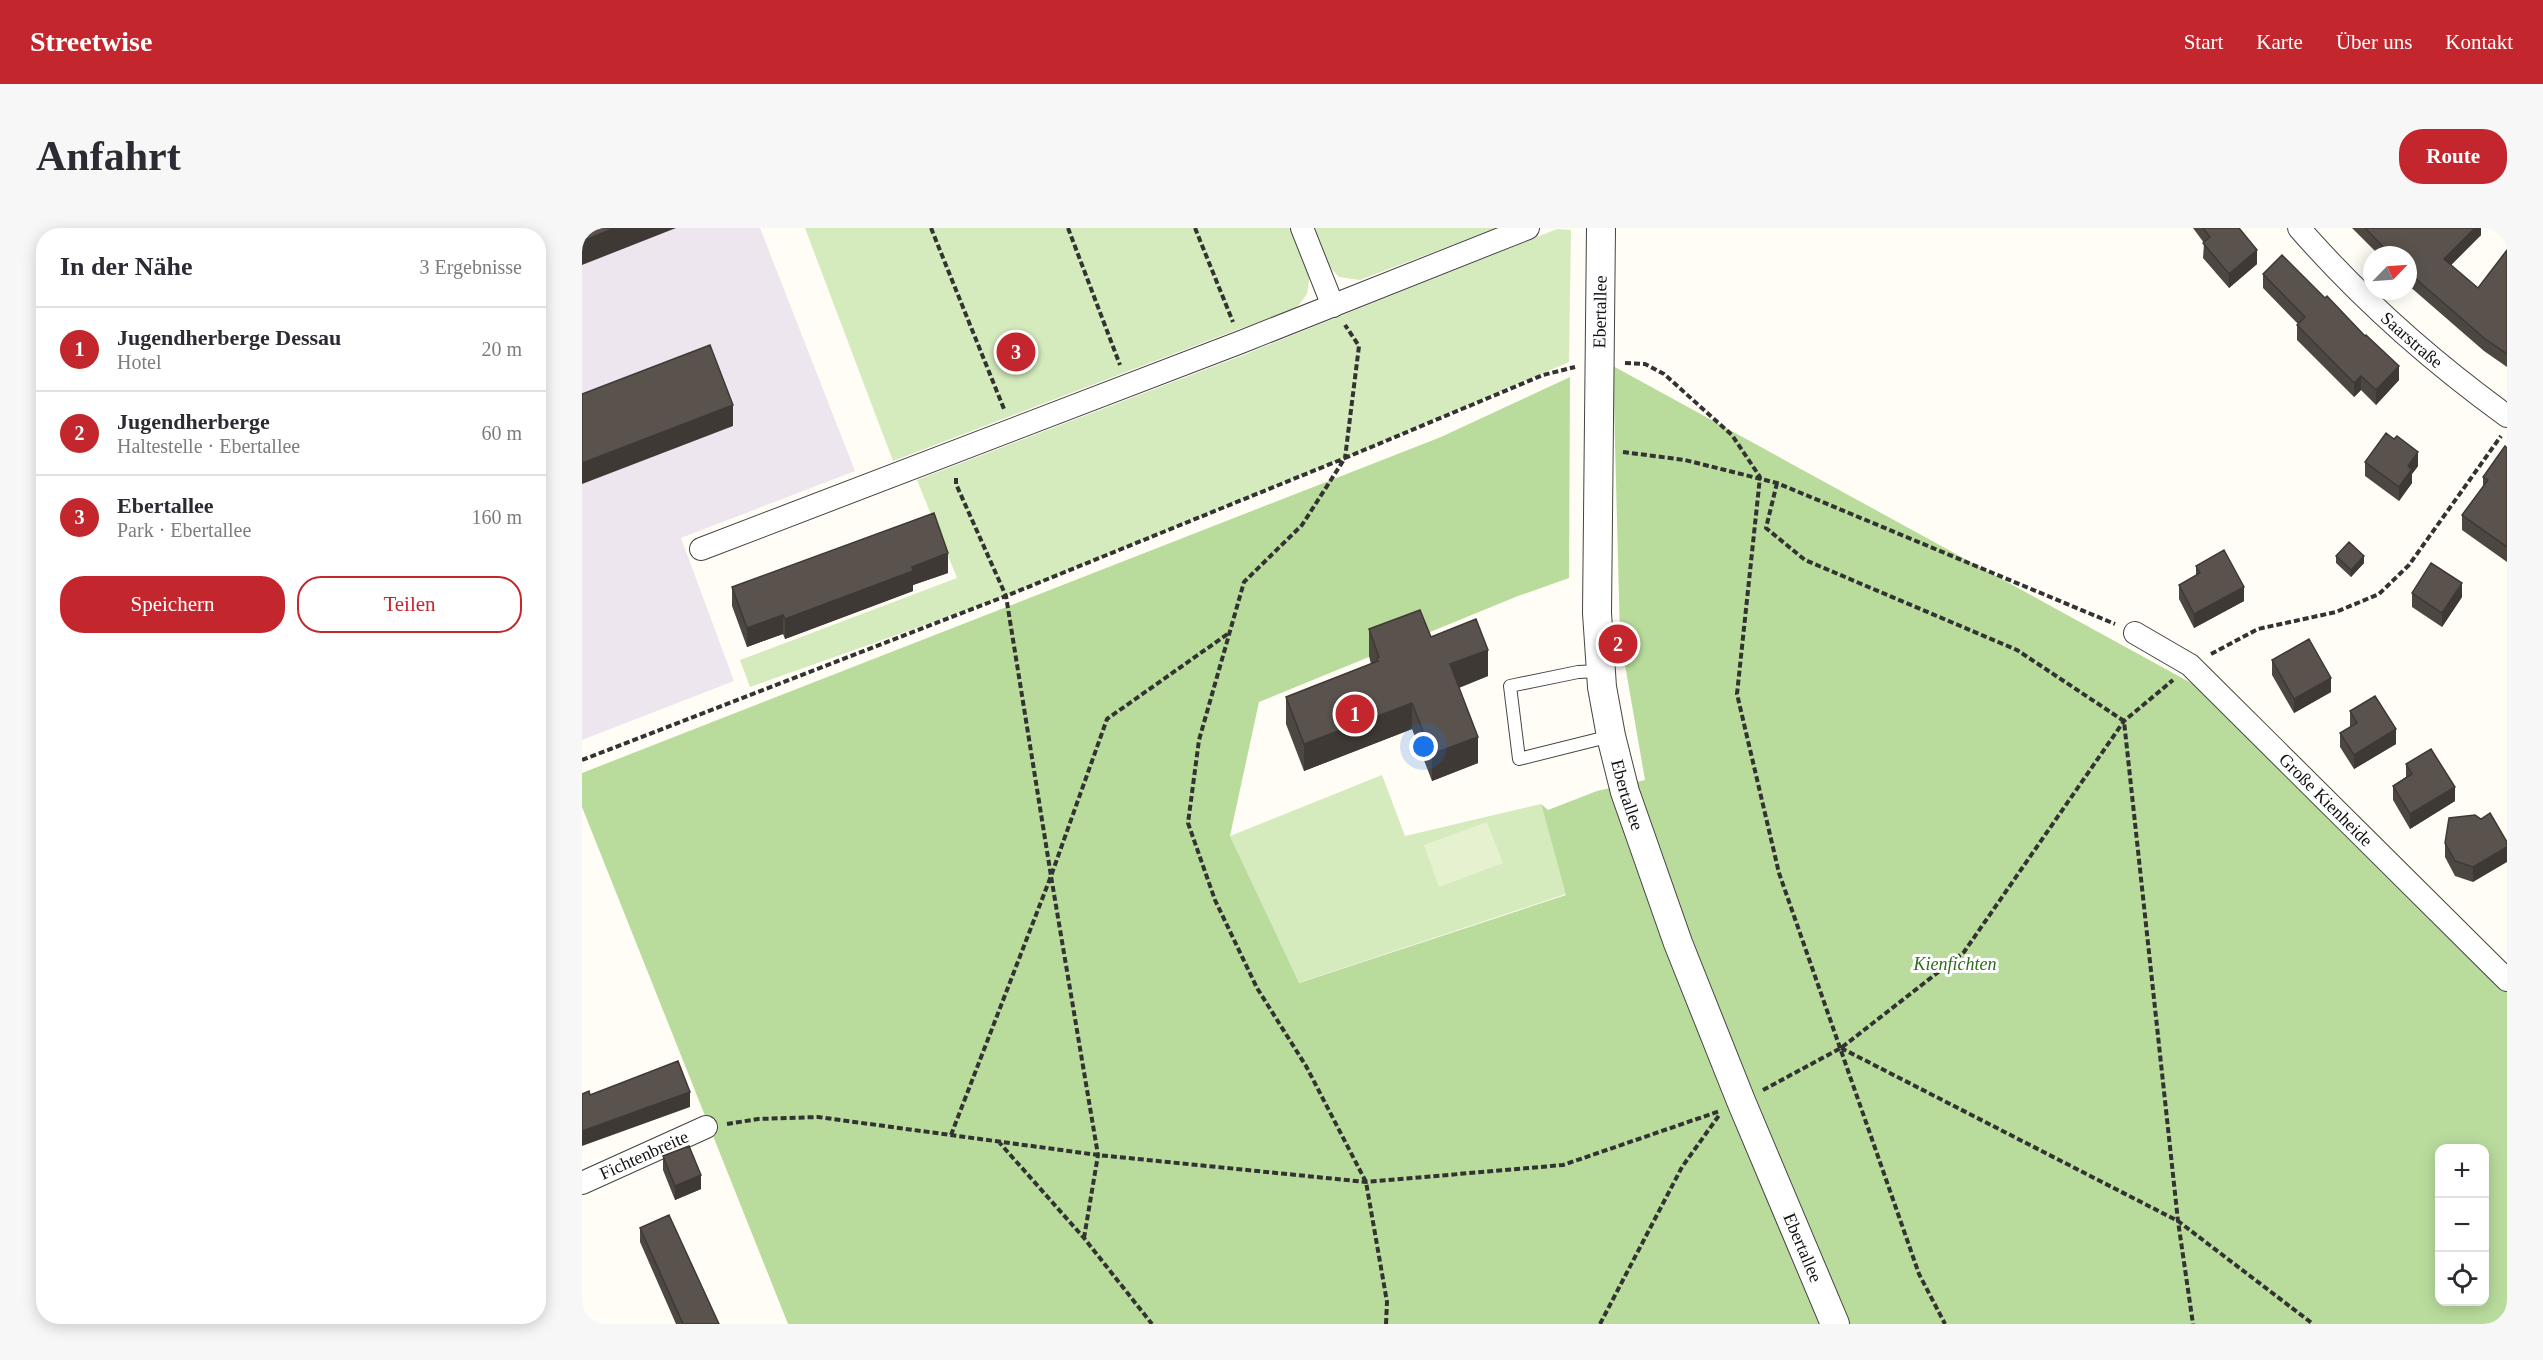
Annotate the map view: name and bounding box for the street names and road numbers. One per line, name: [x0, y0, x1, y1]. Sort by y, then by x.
street label: Ebertallee: [1589, 275, 1611, 349]
street label: Saarstraße: [2377, 308, 2447, 372]
street label: Große Kienheide: [2275, 749, 2377, 851]
street label: Ebertallee: [1607, 757, 1648, 833]
street label: Fichtenbreite: [597, 1126, 691, 1184]
street label: Ebertallee: [1779, 1210, 1826, 1285]

